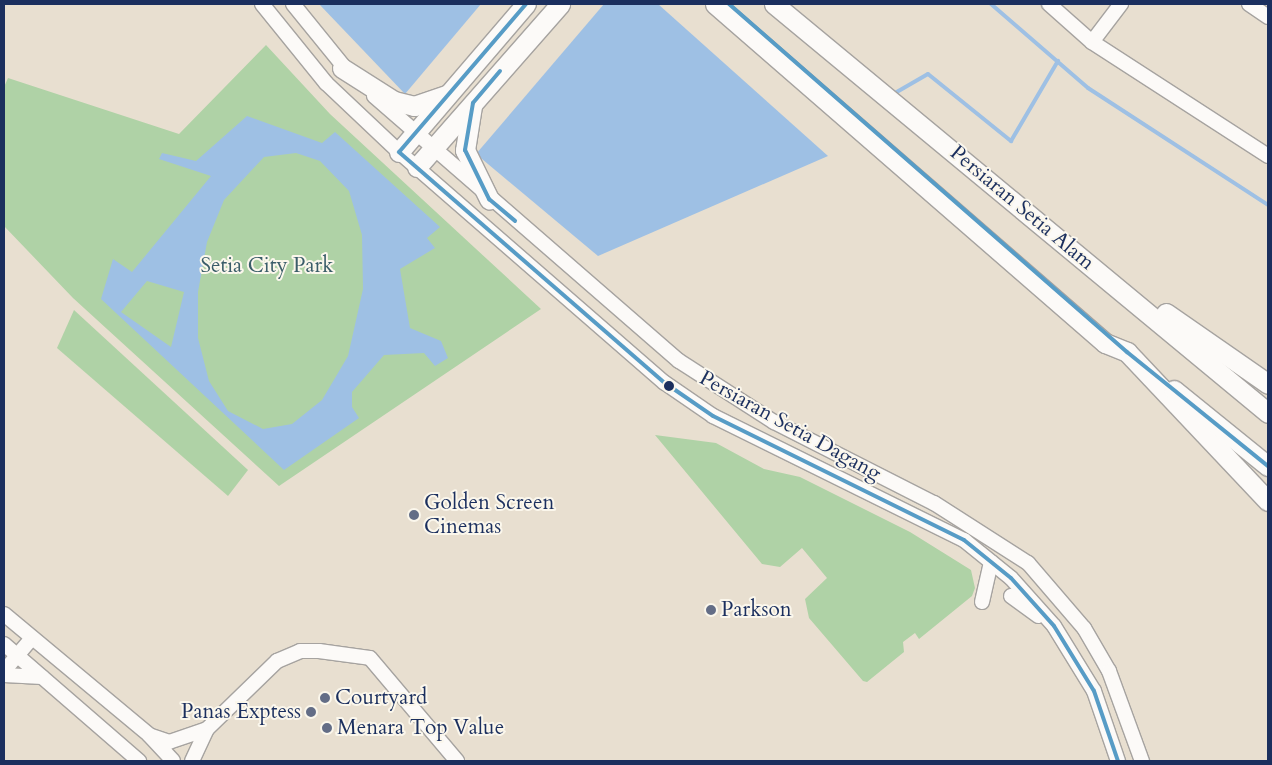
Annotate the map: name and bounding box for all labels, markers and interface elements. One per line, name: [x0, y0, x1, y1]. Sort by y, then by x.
street label: Persiaran Setia Alam: [945, 140, 1099, 276]
park label: Setia City Park: [200, 253, 334, 279]
street label: Persiaran Setia Dagang: [695, 366, 885, 486]
unlabelled marker: [664, 381, 674, 391]
place label: Golden Screen Cinemas: [424, 490, 554, 540]
marker: Golden Screen Cinemas: [408, 509, 420, 521]
place label: Parkson: [721, 597, 792, 623]
marker: Parkson: [705, 604, 717, 616]
place label: Courtyard: [335, 685, 427, 711]
marker: Courtyard: [319, 692, 331, 704]
place label: Panas Exptess: [181, 699, 301, 725]
marker: Panas Exptess: [305, 706, 317, 718]
place label: Menara Top Value: [337, 715, 504, 741]
marker: Menara Top Value: [321, 722, 333, 734]

